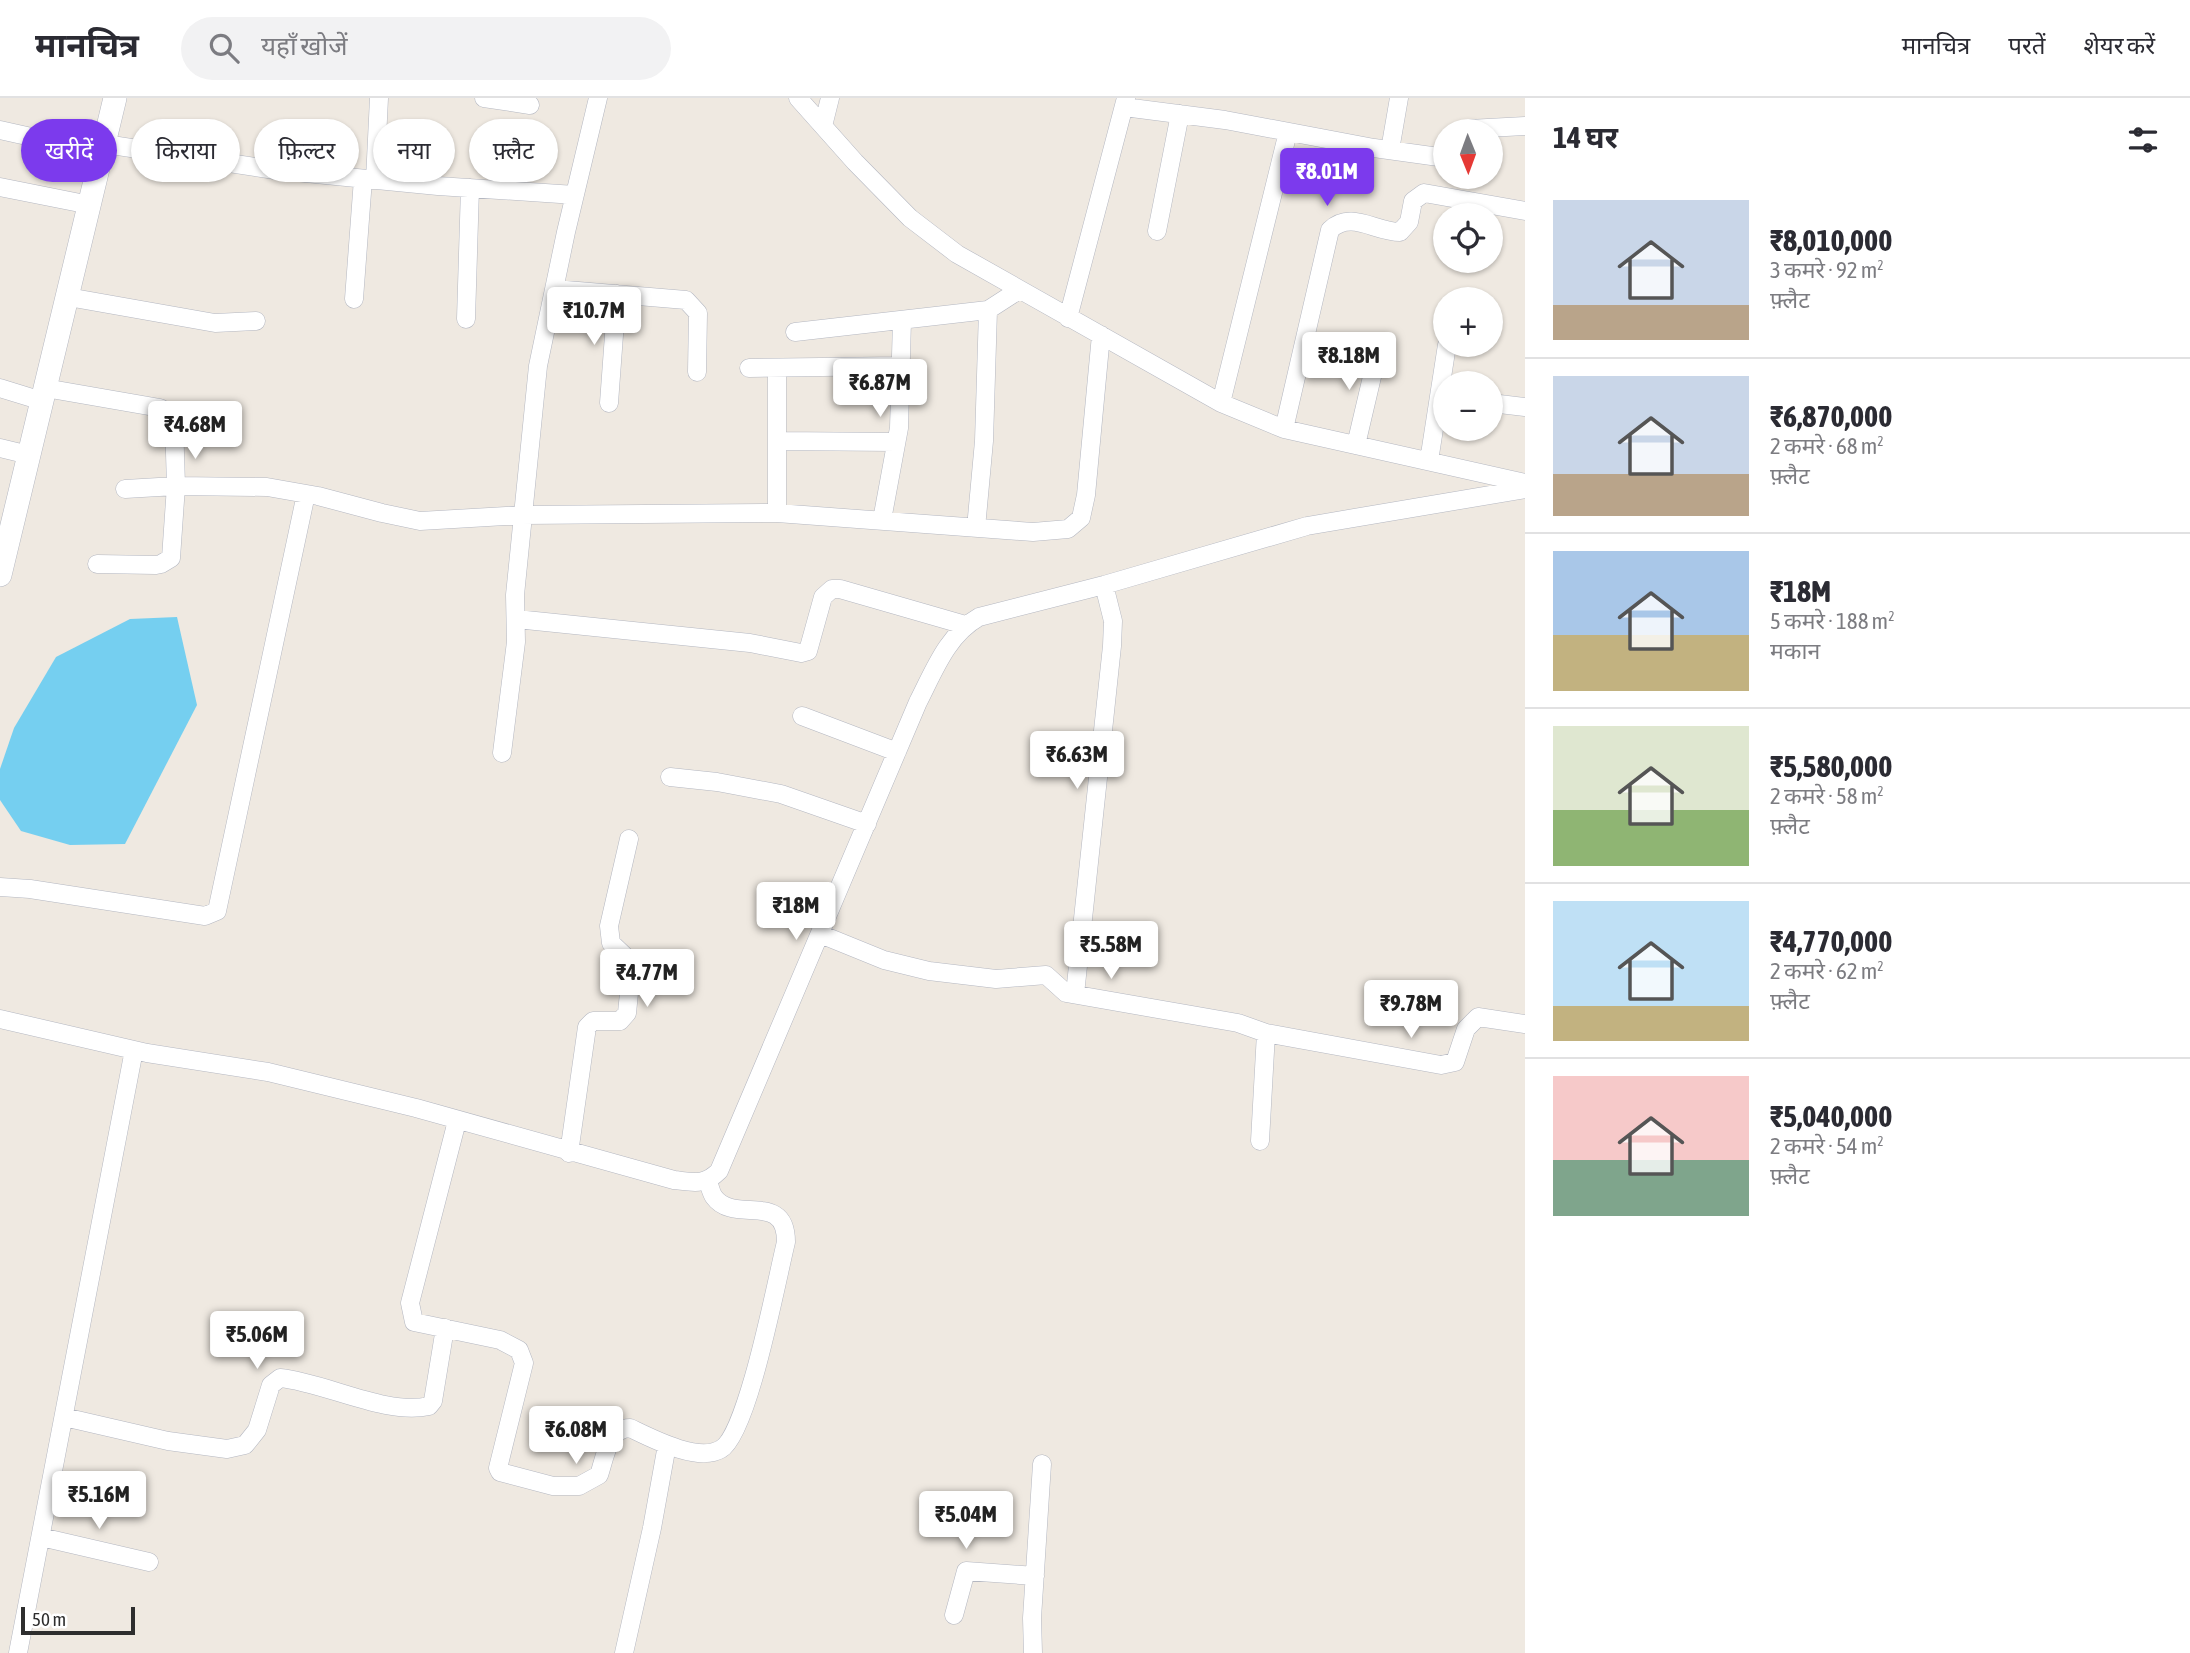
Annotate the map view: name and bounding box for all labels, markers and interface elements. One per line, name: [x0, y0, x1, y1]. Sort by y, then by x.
search box: [181, 17, 671, 80]
text: मानचित्र: [35, 26, 139, 64]
icon: search: [205, 29, 243, 67]
text: यहाँ खोजें: [261, 31, 348, 61]
text: मानचित्र: [1902, 32, 1970, 59]
text: परतें: [2008, 32, 2045, 59]
text: शेयर करें: [2083, 32, 2155, 59]
chip: खरीदें: [21, 119, 117, 182]
chip: किराया: [131, 119, 240, 182]
chip: फ़िल्टर: [254, 119, 359, 182]
chip: नया: [373, 119, 455, 182]
chip: फ़्लैट: [469, 119, 558, 182]
north arrow: [1433, 119, 1503, 189]
map controls: [1433, 119, 1503, 441]
text: 14 घर: [1553, 120, 1618, 154]
icon: filters: [2124, 121, 2162, 159]
pin: ₹8.01M: [1270, 148, 1384, 208]
text: ₹8.01M: [1296, 158, 1358, 184]
button: locate: [1433, 203, 1503, 273]
text: ₹8,010,000: [1770, 223, 1892, 257]
icon: home: [1609, 228, 1693, 312]
text: 3 कमरे · 92 m²: [1770, 257, 1884, 283]
button: +: [1433, 287, 1503, 357]
text: फ़्लैट: [1770, 287, 1810, 313]
pin: ₹10.7M: [537, 288, 651, 347]
text: ₹10.7M: [563, 297, 625, 323]
pin: ₹8.18M: [1292, 332, 1406, 392]
text: ₹8.18M: [1318, 342, 1380, 368]
pin: ₹6.87M: [823, 360, 937, 419]
text: ₹6.87M: [849, 369, 911, 395]
button: −: [1433, 371, 1503, 441]
text: ₹6,870,000: [1770, 399, 1892, 433]
pin: ₹4.68M: [138, 402, 252, 461]
icon: home: [1609, 404, 1693, 488]
text: ₹4.68M: [164, 411, 226, 437]
text: 2 कमरे · 68 m²: [1770, 433, 1884, 459]
text: फ़्लैट: [1770, 463, 1810, 489]
text: ₹18M: [1770, 574, 1831, 608]
icon: home: [1609, 579, 1693, 663]
text: 5 कमरे · 188 m²: [1770, 608, 1895, 634]
text: मकान: [1770, 638, 1820, 664]
pin: ₹6.63M: [1020, 732, 1134, 791]
text: ₹6.63M: [1046, 741, 1108, 767]
text: ₹5,580,000: [1770, 749, 1892, 783]
icon: home: [1609, 754, 1693, 838]
text: 2 कमरे · 58 m²: [1770, 783, 1884, 809]
text: फ़्लैट: [1770, 813, 1810, 839]
pin: ₹18M: [755, 882, 837, 942]
text: ₹18M: [773, 892, 819, 918]
pin: ₹5.58M: [1054, 922, 1168, 981]
text: ₹4,770,000: [1770, 924, 1892, 958]
icon: home: [1609, 929, 1693, 1013]
text: ₹5.58M: [1080, 931, 1142, 957]
pin: ₹4.77M: [590, 950, 704, 1009]
text: 2 कमरे · 62 m²: [1770, 958, 1884, 984]
text: ₹4.77M: [616, 959, 678, 985]
pin: ₹9.78M: [1354, 981, 1468, 1040]
text: फ़्लैट: [1770, 988, 1810, 1014]
text: ₹9.78M: [1380, 990, 1442, 1016]
text: ₹5,040,000: [1770, 1099, 1892, 1133]
icon: home: [1609, 1104, 1693, 1188]
text: 2 कमरे · 54 m²: [1770, 1133, 1884, 1159]
text: फ़्लैट: [1770, 1163, 1810, 1189]
pin: ₹5.06M: [200, 1312, 314, 1371]
text: ₹5.06M: [226, 1321, 288, 1347]
pin: ₹6.08M: [519, 1406, 633, 1466]
text: ₹6.08M: [545, 1416, 607, 1442]
pin: ₹5.16M: [42, 1472, 156, 1531]
text: ₹5.16M: [68, 1481, 130, 1507]
pin: ₹5.04M: [909, 1492, 1023, 1551]
text: ₹5.04M: [935, 1501, 997, 1527]
scale bar: [21, 1604, 135, 1636]
text: 50 m: [32, 1608, 66, 1630]

